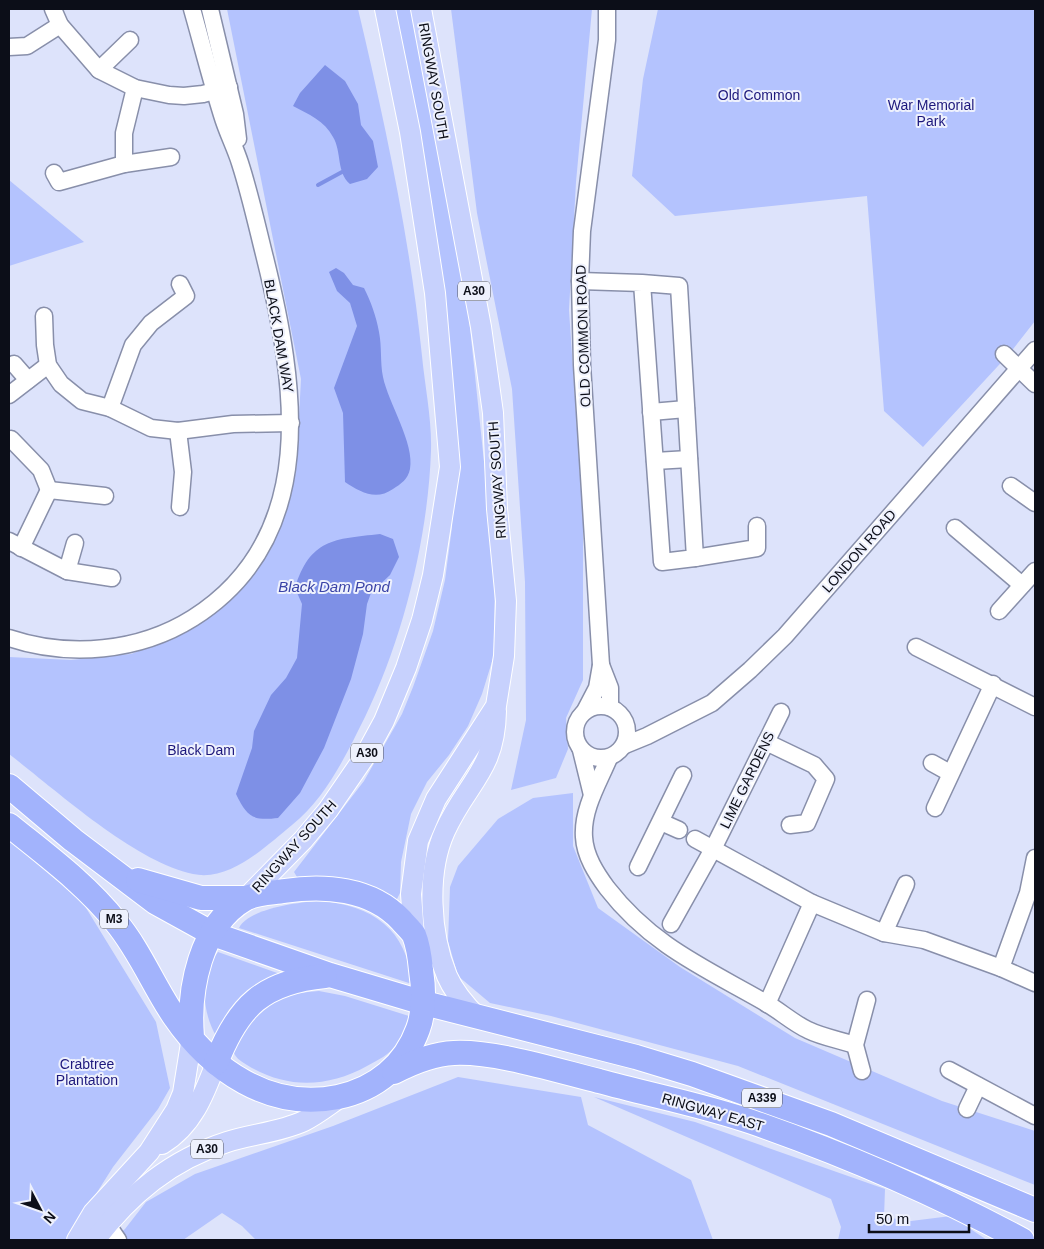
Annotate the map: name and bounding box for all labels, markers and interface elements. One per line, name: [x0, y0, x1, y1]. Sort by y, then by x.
street label: RINGWAY SOUTH: [416, 22, 452, 140]
park label: Old Common: [718, 87, 800, 103]
park label: War Memorial Park: [888, 97, 974, 129]
street label: OLD COMMON ROAD: [573, 265, 593, 407]
street label: BLACK DAM WAY: [261, 278, 297, 395]
road number: A30: [458, 282, 490, 300]
street label: RINGWAY SOUTH: [485, 421, 509, 539]
street label: LONDON ROAD: [819, 506, 899, 596]
water label: Black Dam Pond: [278, 578, 391, 595]
street label: LIME GARDENS: [717, 729, 777, 831]
park label: Black Dam: [167, 742, 235, 758]
road number: A30: [351, 744, 383, 762]
street label: RINGWAY SOUTH: [249, 797, 339, 895]
road number: M3: [100, 910, 128, 929]
park label: Crabtree Plantation: [56, 1056, 118, 1088]
road number: A339: [742, 1088, 782, 1108]
street label: RINGWAY EAST: [660, 1090, 766, 1134]
road number: A30: [191, 1140, 223, 1158]
north arrow: [15, 1184, 65, 1234]
scale bar: [869, 1202, 969, 1234]
text: N: [40, 1208, 59, 1227]
text: 50 m: [876, 1210, 909, 1227]

